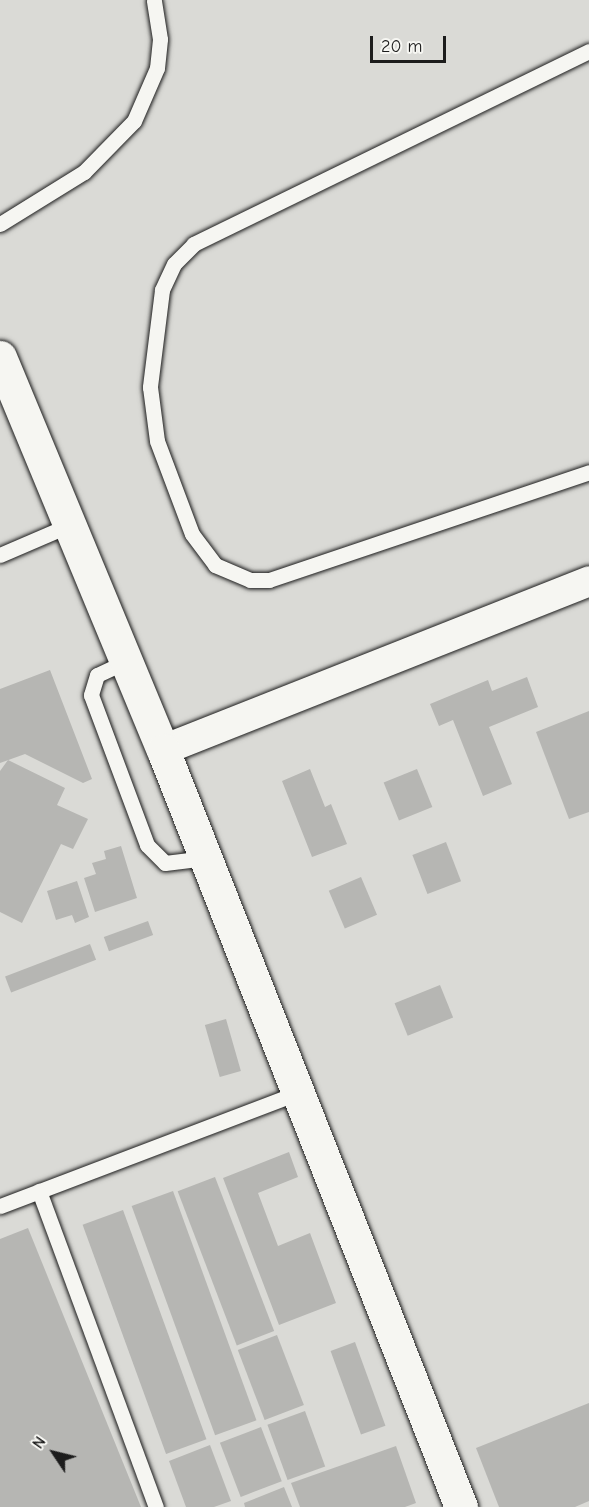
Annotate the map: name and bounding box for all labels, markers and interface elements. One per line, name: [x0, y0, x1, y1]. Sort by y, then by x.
scale bar: [373, 24, 450, 62]
text: 20 m: [381, 36, 422, 57]
north arrow: [24, 1423, 84, 1483]
text: N: [29, 1433, 50, 1452]

